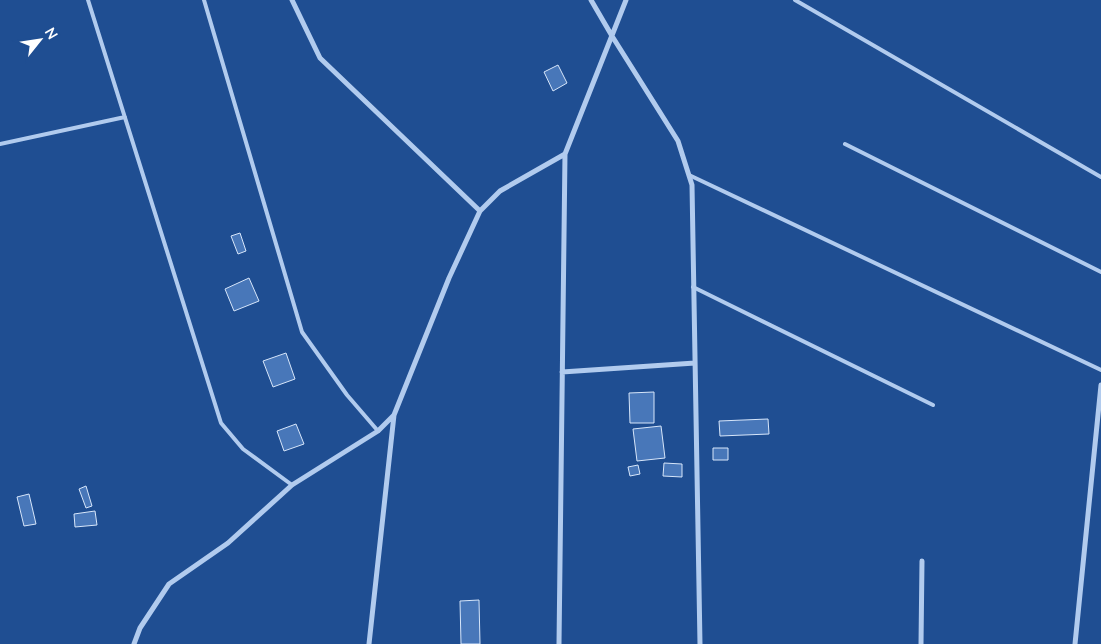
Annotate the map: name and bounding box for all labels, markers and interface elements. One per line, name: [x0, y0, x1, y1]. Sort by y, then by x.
north arrow: [15, 15, 65, 65]
text: N: [42, 24, 62, 42]

